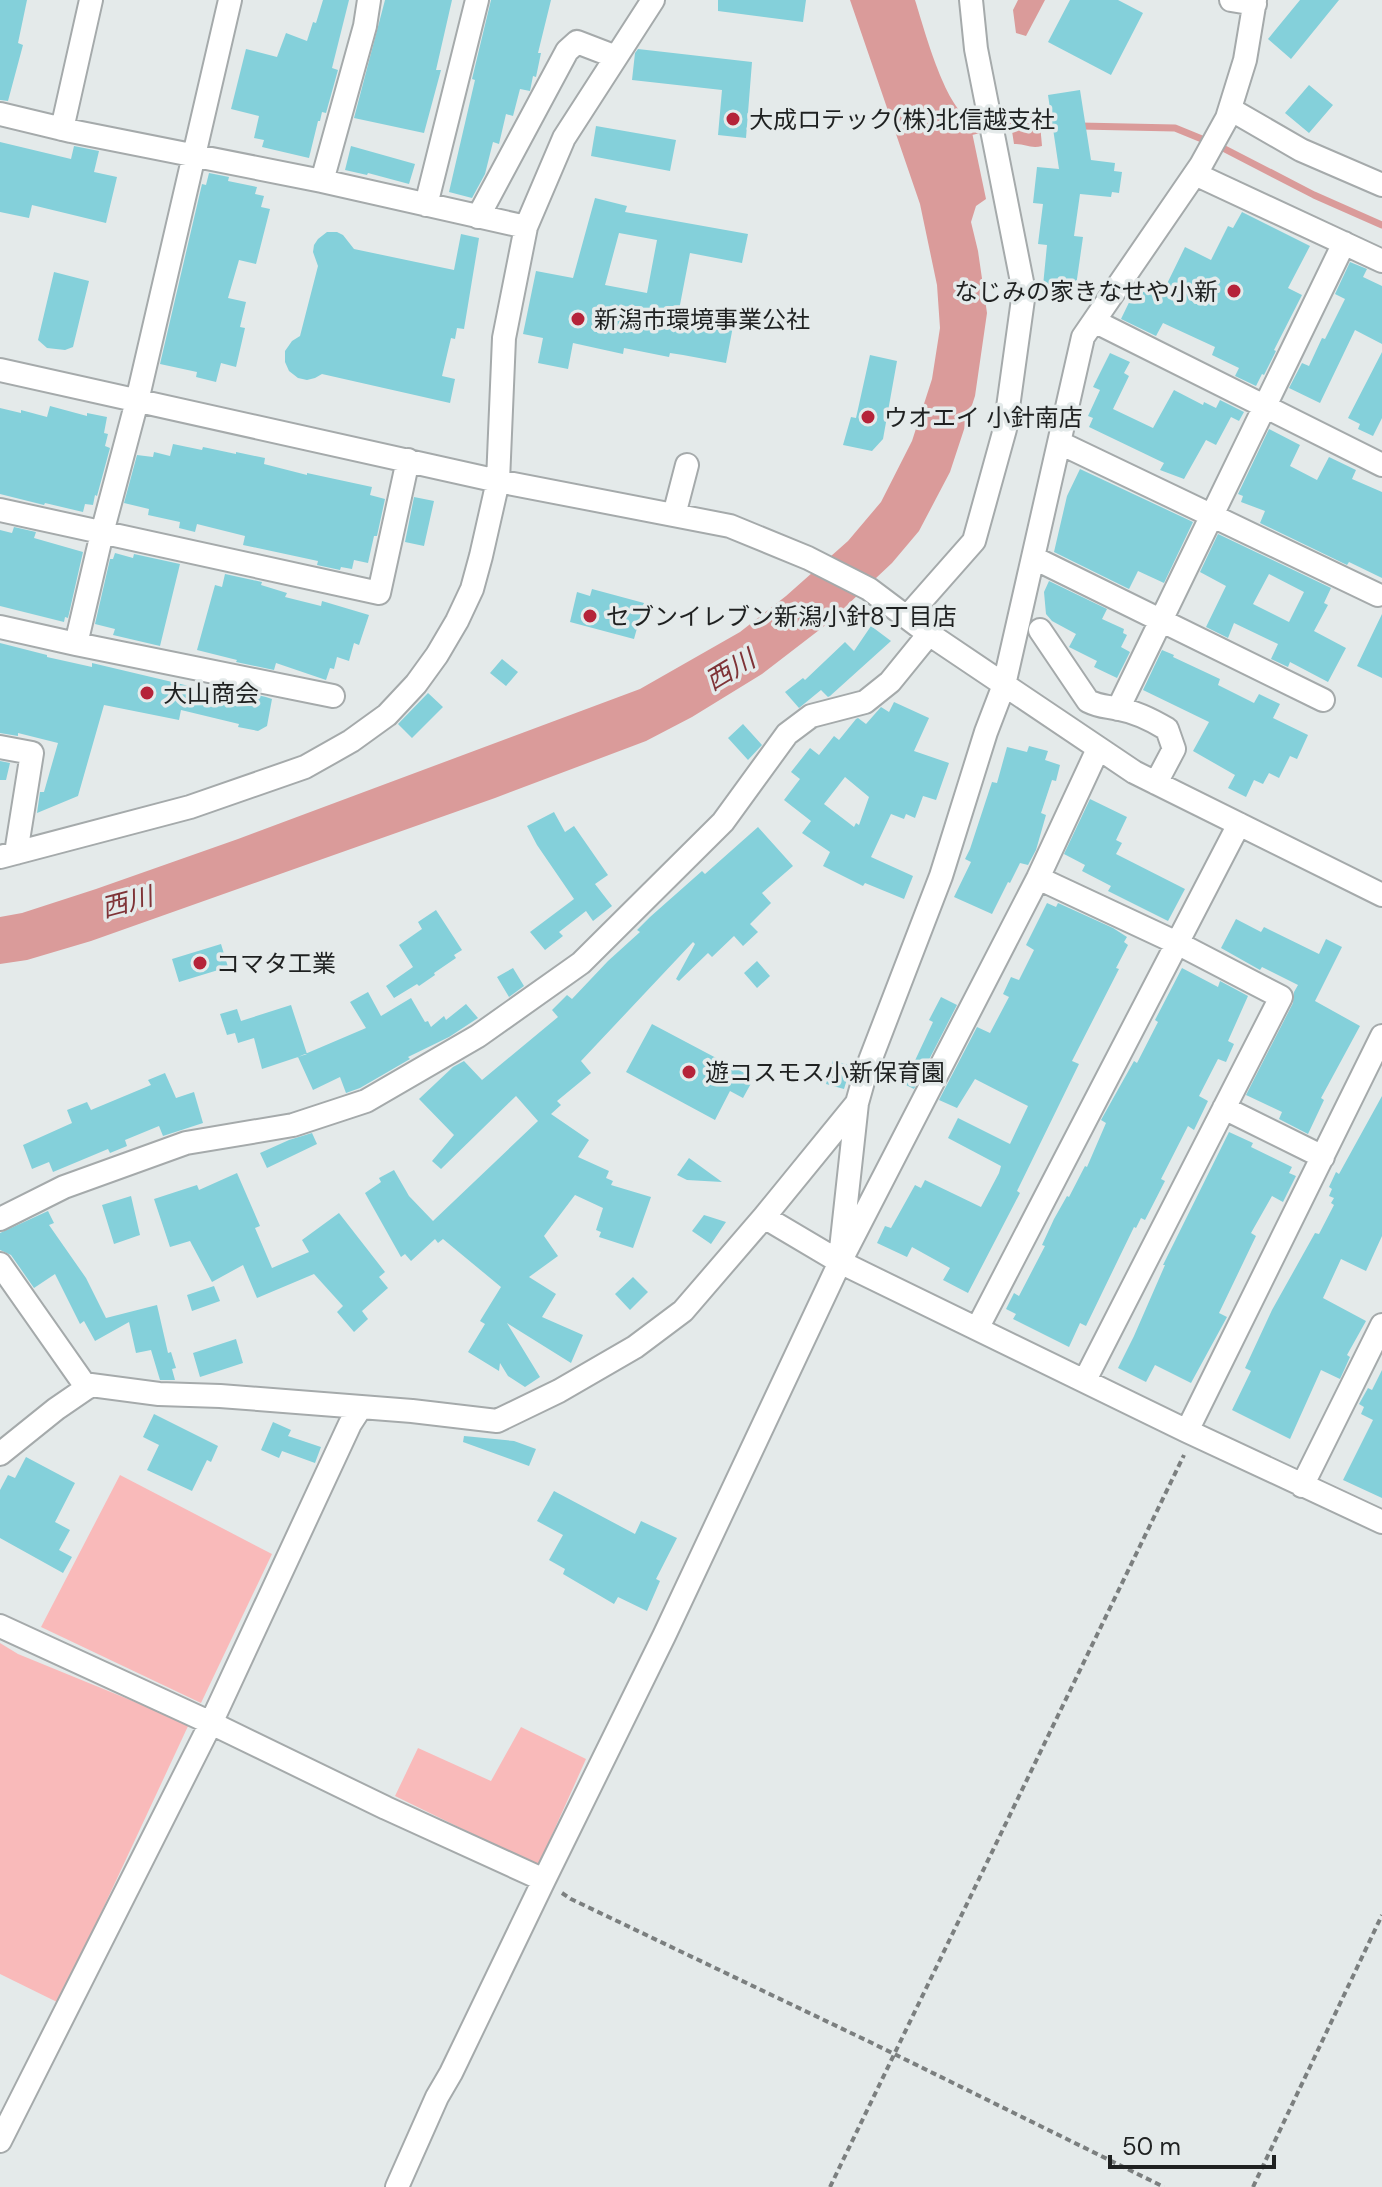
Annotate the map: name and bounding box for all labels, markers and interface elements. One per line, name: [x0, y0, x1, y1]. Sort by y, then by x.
place label: 大成ロテック(株)北信越支社: [749, 104, 1055, 135]
marker: 大成ロテック(株)北信越支社: [724, 110, 742, 128]
place label: なじみの家きなせや小新: [954, 276, 1218, 307]
marker: なじみの家きなせや小新: [1225, 282, 1243, 300]
place label: 新潟市環境事業公社: [594, 304, 810, 335]
marker: 新潟市環境事業公社: [569, 310, 587, 328]
place label: ウオエイ 小針南店: [884, 402, 1082, 433]
marker: ウオエイ 小針南店: [859, 408, 877, 426]
place label: セブンイレブン新潟小針8丁目店: [606, 601, 957, 632]
marker: セブンイレブン新潟小針8丁目店: [581, 607, 599, 625]
water label: 西川: [699, 640, 764, 698]
place label: 大山商会: [163, 678, 259, 709]
marker: 大山商会: [138, 684, 156, 702]
water label: 西川: [97, 878, 159, 925]
place label: コマタ工業: [216, 948, 336, 979]
marker: コマタ工業: [191, 954, 209, 972]
place label: 遊コスモス小新保育園: [705, 1057, 945, 1088]
marker: 遊コスモス小新保育園: [680, 1063, 698, 1081]
scale bar: [1110, 2119, 1274, 2169]
text: 50 m: [1122, 2131, 1181, 2162]

